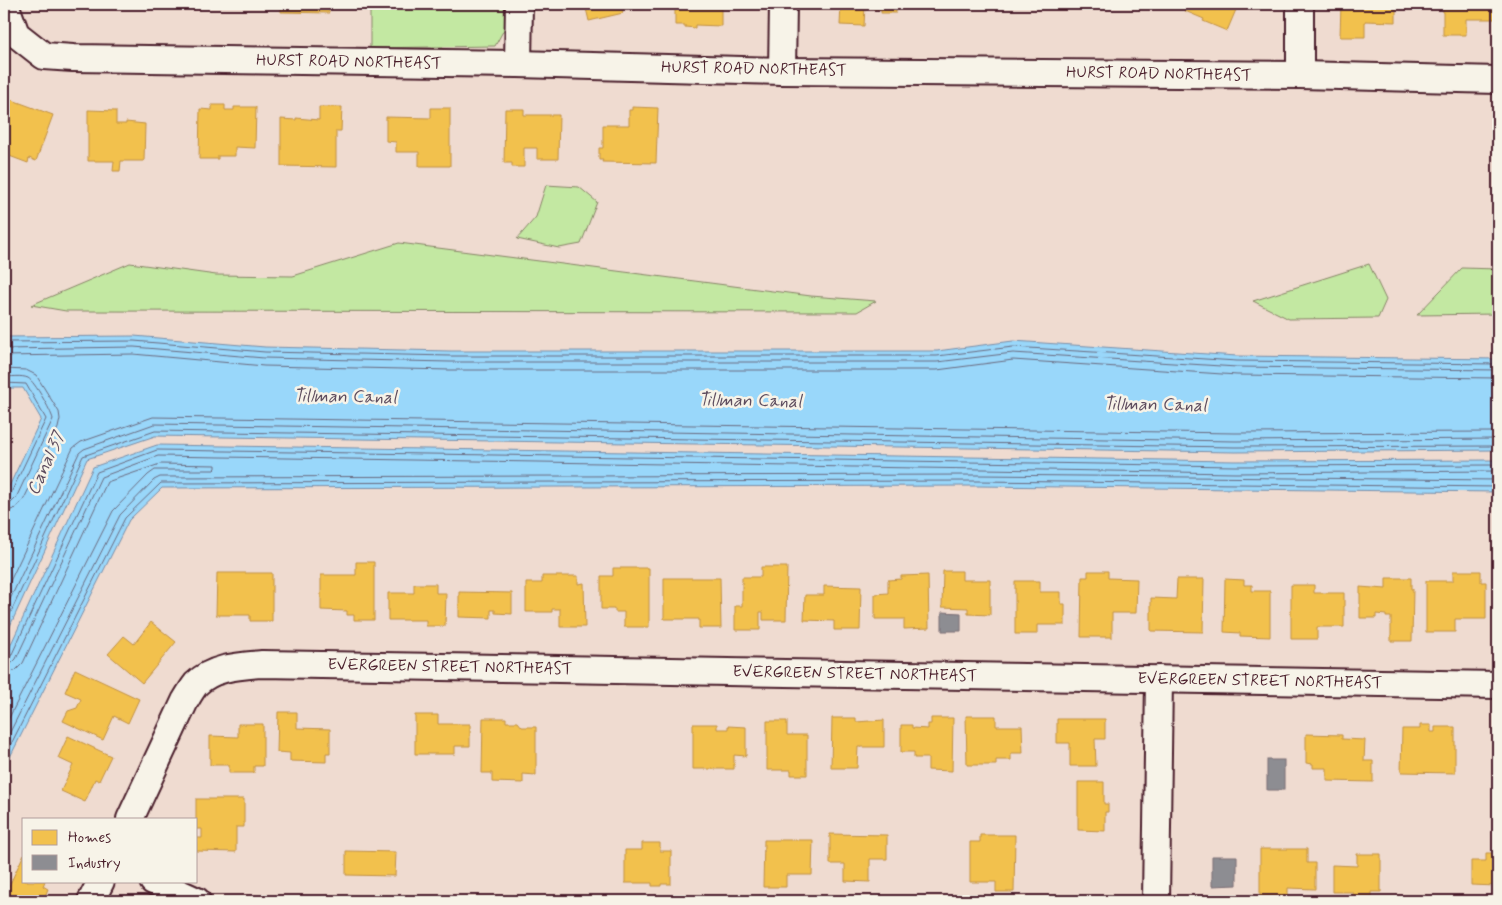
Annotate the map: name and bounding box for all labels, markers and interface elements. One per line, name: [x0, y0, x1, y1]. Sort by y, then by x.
street label: HURST ROAD NORTHEAST: [256, 50, 442, 74]
street label: HURST ROAD NORTHEAST: [661, 57, 847, 81]
street label: HURST ROAD NORTHEAST: [1066, 62, 1252, 86]
water label: Tillman Canal: [293, 384, 398, 410]
water label: Tillman Canal: [698, 388, 803, 414]
water label: Tillman Canal: [1103, 392, 1208, 418]
water label: Canal 37: [22, 426, 72, 499]
street label: EVERGREEN STREET NORTHEAST: [327, 654, 573, 680]
street label: EVERGREEN STREET NORTHEAST: [732, 661, 978, 687]
street label: EVERGREEN STREET NORTHEAST: [1137, 668, 1383, 694]
legend: [22, 818, 198, 882]
text: Homes: [68, 828, 111, 848]
text: Industry: [68, 854, 121, 874]

